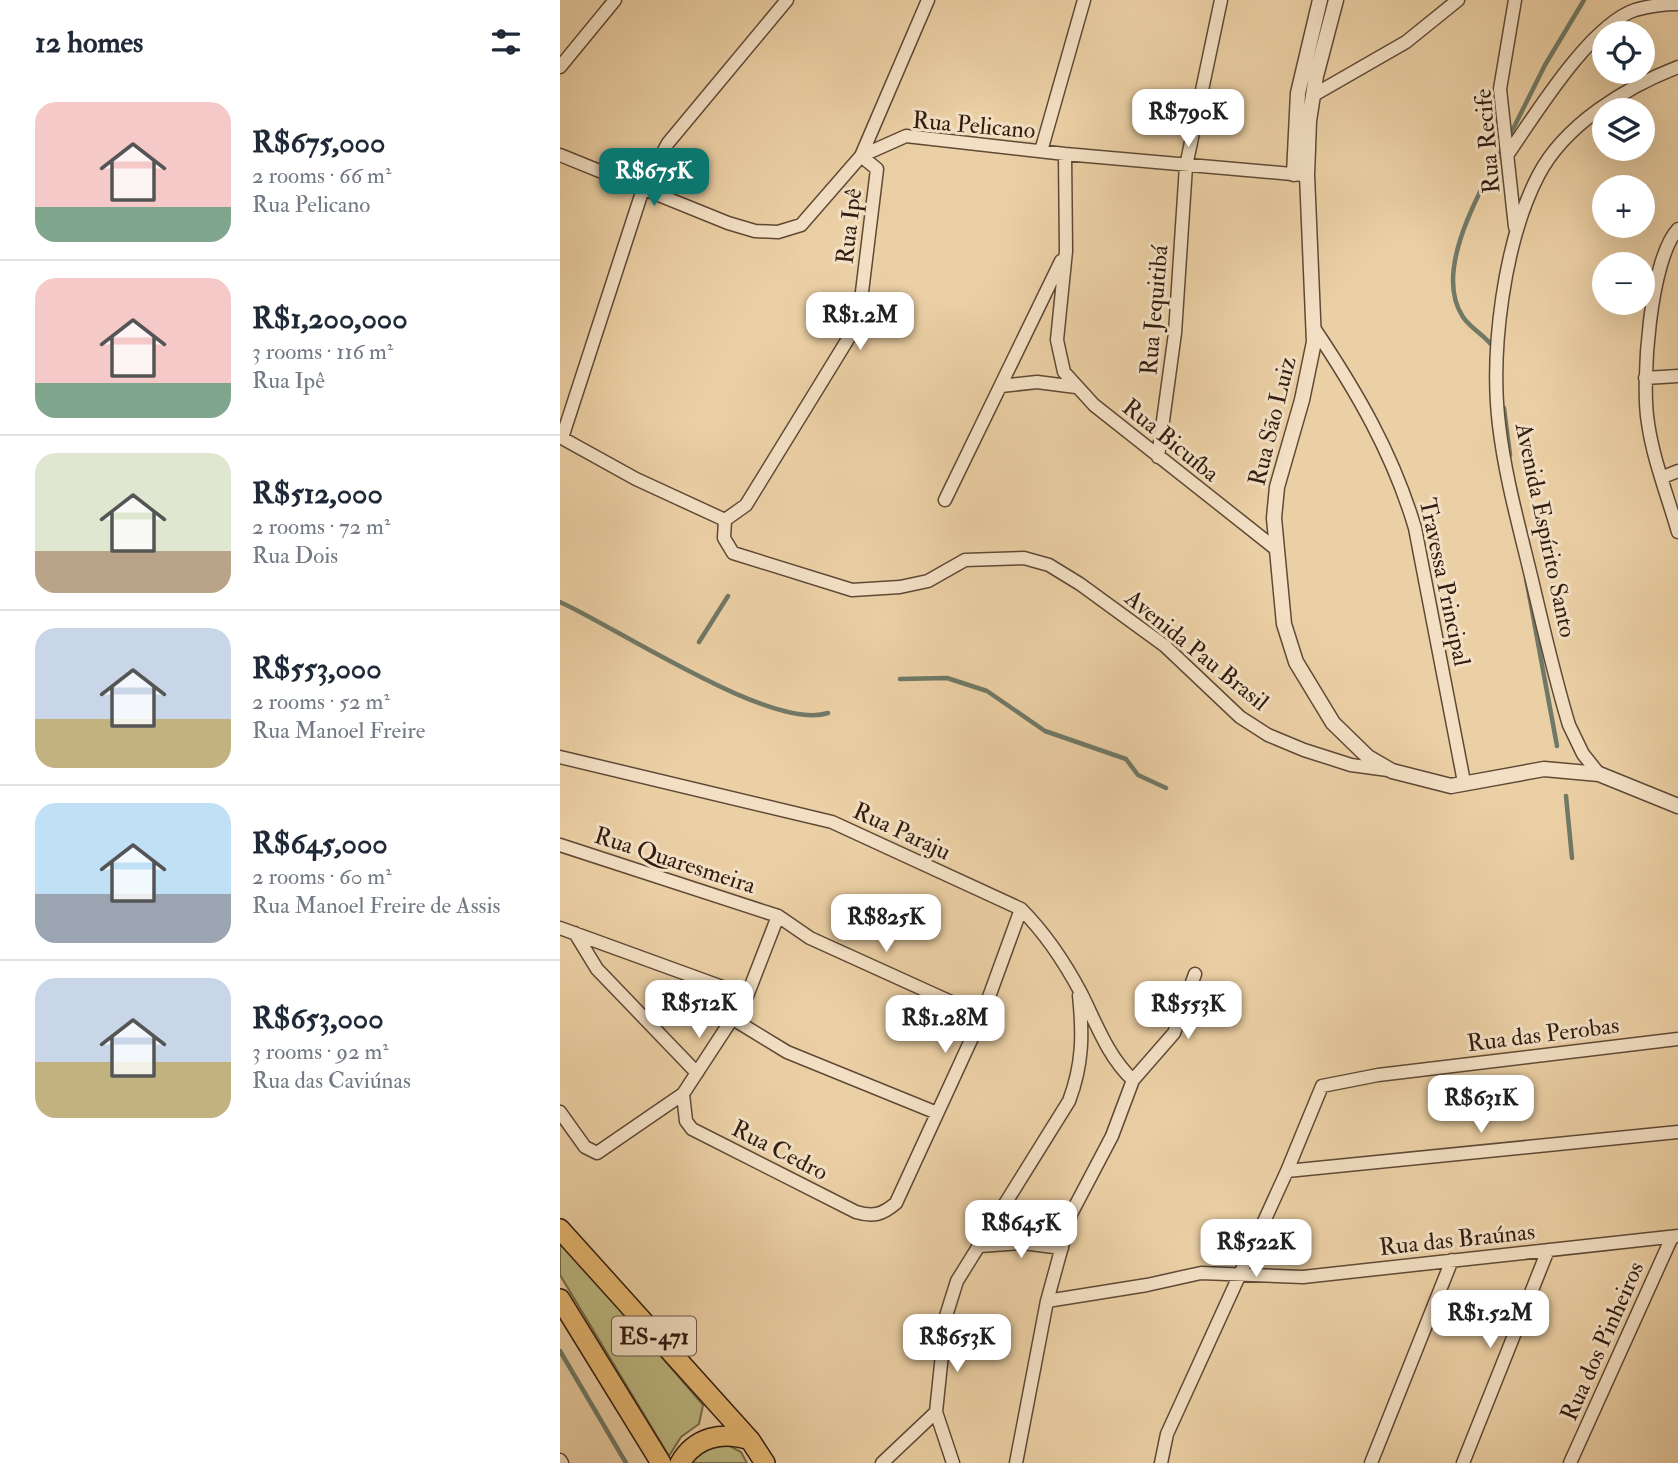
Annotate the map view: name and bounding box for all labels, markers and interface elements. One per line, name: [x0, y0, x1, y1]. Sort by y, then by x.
map controls: [1592, 21, 1655, 315]
button: locate: [1592, 21, 1655, 84]
icon: filters: [487, 23, 525, 61]
text: 12 homes: [35, 24, 143, 61]
street label: Rua Recife: [1467, 87, 1508, 195]
pin: R$790K: [1131, 90, 1245, 149]
text: R$790K: [1148, 97, 1228, 126]
button: layers: [1592, 98, 1655, 161]
street label: Rua Pelicano: [911, 105, 1037, 146]
text: R$675,000: [252, 124, 385, 161]
icon: home: [91, 130, 175, 214]
pin: R$675K: [597, 148, 711, 208]
text: R$675K: [615, 156, 693, 185]
text: 2 rooms · 66 m²: [252, 161, 391, 190]
button: +: [1592, 175, 1655, 238]
street label: Rua Ipê: [829, 186, 870, 266]
text: Rua Pelicano: [252, 190, 370, 219]
street label: Rua Jequitibá: [1133, 243, 1176, 376]
button: −: [1592, 252, 1655, 315]
pin: R$1.2M: [803, 292, 917, 352]
text: R$1,200,000: [252, 300, 408, 337]
text: R$1.2M: [822, 300, 898, 329]
icon: home: [91, 306, 175, 390]
text: 3 rooms · 116 m²: [252, 337, 393, 366]
street label: Rua São Luiz: [1241, 353, 1304, 489]
text: Rua Ipê: [252, 366, 325, 395]
street label: Rua Bicuíba: [1116, 392, 1226, 490]
street label: Avenida Espírito Santo: [1507, 419, 1583, 640]
text: R$512,000: [252, 475, 383, 512]
icon: home: [91, 481, 175, 565]
street label: Travessa Principal: [1412, 495, 1477, 669]
text: 2 rooms · 72 m²: [252, 512, 390, 541]
text: Rua Dois: [252, 541, 338, 570]
street label: Avenida Pau Brasil: [1118, 582, 1275, 718]
text: R$553,000: [252, 650, 382, 687]
icon: home: [91, 656, 175, 740]
text: 2 rooms · 52 m²: [252, 687, 390, 716]
text: Rua Manoel Freire: [252, 716, 425, 745]
street label: Rua Paraju: [848, 795, 956, 868]
street label: Rua Quaresmeira: [590, 820, 760, 901]
text: R$645,000: [252, 825, 388, 862]
icon: home: [91, 831, 175, 915]
text: 2 rooms · 60 m²: [252, 862, 392, 891]
text: Rua Manoel Freire de Assis: [252, 891, 500, 920]
pin: R$825K: [829, 894, 943, 954]
text: R$825K: [847, 902, 925, 931]
pin: R$512K: [642, 981, 756, 1040]
pin: R$553K: [1131, 982, 1245, 1041]
text: R$512K: [661, 988, 737, 1017]
text: R$553K: [1151, 989, 1225, 1018]
pin: R$1.28M: [880, 996, 1010, 1055]
text: R$653,000: [252, 1000, 384, 1037]
text: R$1.28M: [902, 1003, 988, 1032]
icon: home: [91, 1006, 175, 1090]
street label: Rua das Perobas: [1465, 1010, 1621, 1059]
text: 3 rooms · 92 m²: [252, 1037, 389, 1066]
text: Rua das Caviúnas: [252, 1066, 411, 1095]
pin: R$631K: [1424, 1076, 1538, 1135]
text: R$631K: [1444, 1083, 1518, 1112]
street label: Rua Cedro: [726, 1113, 833, 1188]
pin: R$645K: [964, 1200, 1078, 1260]
text: R$645K: [981, 1208, 1061, 1237]
street label: Rua das Braúnas: [1378, 1216, 1537, 1263]
pin: R$522K: [1199, 1220, 1313, 1279]
text: R$522K: [1217, 1227, 1295, 1256]
street label: Rua dos Pinheiros: [1553, 1257, 1651, 1426]
pin: R$1.52M: [1425, 1290, 1555, 1350]
text: R$1.52M: [1447, 1298, 1533, 1327]
pin: R$653K: [900, 1314, 1014, 1374]
road number: ES-471: [612, 1316, 696, 1356]
text: R$653K: [919, 1322, 995, 1351]

